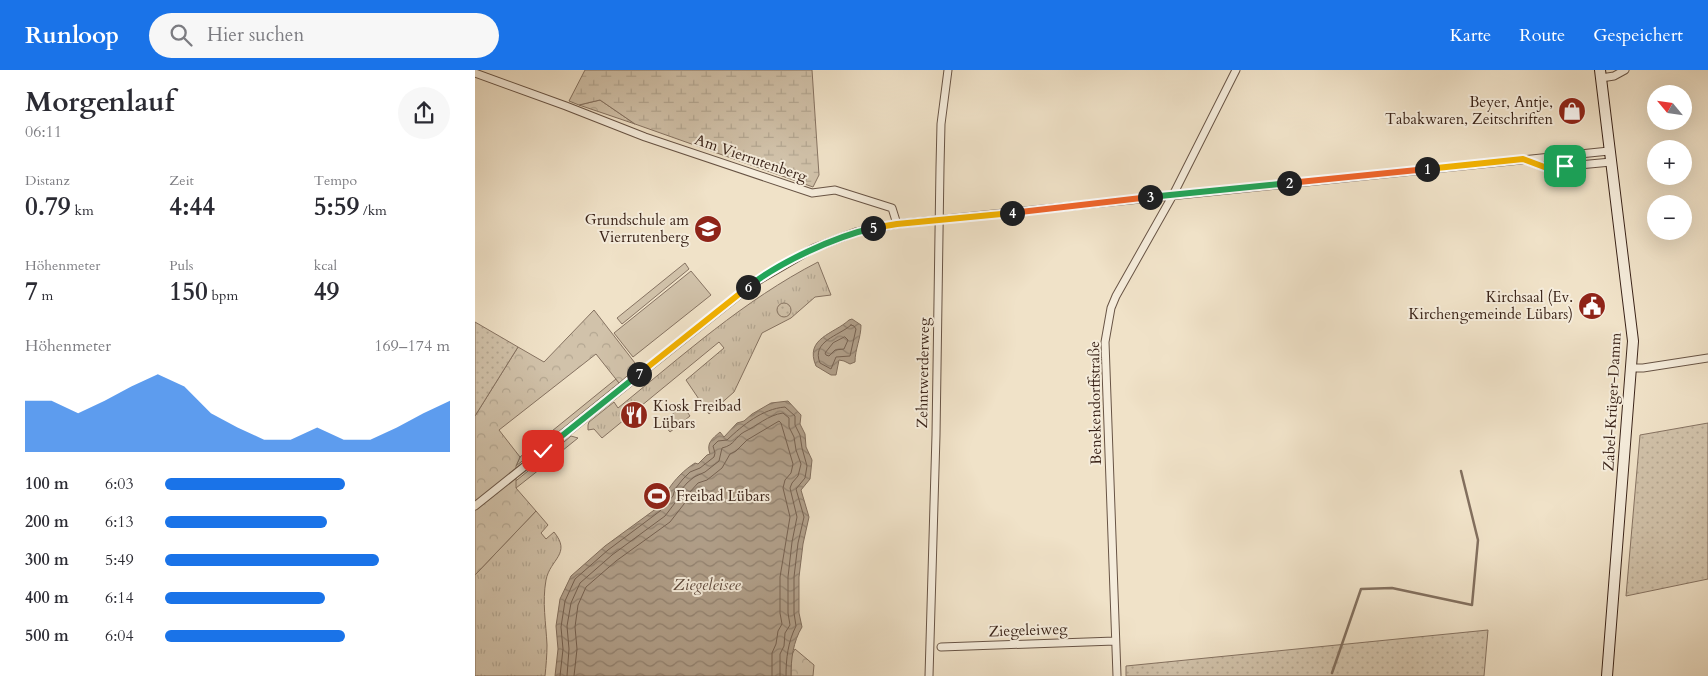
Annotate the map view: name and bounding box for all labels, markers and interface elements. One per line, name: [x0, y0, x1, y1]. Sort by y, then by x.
search box: [149, 13, 499, 58]
text: Runloop: [25, 19, 119, 52]
icon: search: [167, 21, 195, 49]
text: Hier suchen: [207, 22, 304, 48]
text: Karte: [1450, 23, 1491, 48]
text: Route: [1519, 23, 1565, 48]
text: Gespeichert: [1593, 23, 1683, 48]
text: Morgenlauf: [25, 83, 174, 121]
north arrow: [1647, 85, 1693, 130]
map controls: [1647, 85, 1692, 240]
button: share: [398, 87, 450, 139]
place label: Beyer, Antje, Tabakwaren, Zeitschriften: [1385, 92, 1553, 129]
shop icon: Beyer, Antje, Tabakwaren, Zeitschriften: [1557, 96, 1587, 126]
text: 06:11: [25, 121, 62, 143]
street label: Am Vierrutenberg: [692, 129, 810, 187]
button: +: [1647, 140, 1692, 185]
pin: [1544, 145, 1586, 187]
icon: arrive: [1551, 152, 1579, 180]
pin: 1: [1415, 156, 1439, 182]
text: 1: [1424, 160, 1431, 179]
pin: 2: [1277, 170, 1301, 196]
text: Distanz: [25, 171, 70, 190]
text: Zeit: [169, 171, 194, 190]
text: Tempo: [314, 171, 357, 190]
text: 2: [1286, 174, 1293, 193]
pin: 3: [1137, 184, 1163, 210]
text: 3: [1147, 188, 1154, 207]
text: 0.79: [25, 190, 71, 224]
text: 4:44: [169, 190, 215, 224]
text: 5:59: [314, 190, 359, 224]
button: −: [1647, 195, 1692, 240]
pin: 4: [999, 200, 1025, 226]
text: km: [71, 201, 94, 220]
text: /km: [359, 201, 387, 220]
text: 4: [1009, 204, 1016, 223]
place label: Grundschule am Vierrutenberg: [585, 210, 690, 247]
school or university icon: Grundschule am Vierrutenberg: [693, 214, 723, 244]
pin: 5: [861, 216, 885, 240]
text: 5: [870, 219, 877, 238]
text: Höhenmeter: [25, 256, 100, 275]
text: Puls: [169, 256, 194, 275]
text: kcal: [314, 256, 337, 275]
pin: 6: [735, 274, 761, 300]
text: 7: [25, 275, 38, 309]
text: 150: [169, 275, 208, 309]
text: 49: [314, 275, 339, 309]
text: 6: [745, 278, 752, 297]
text: m: [38, 286, 53, 305]
text: bpm: [208, 286, 238, 305]
place label: Kirchsaal (Ev. Kirchengemeinde Lübars): [1408, 287, 1573, 324]
public building icon: Kirchsaal (Ev. Kirchengemeinde Lübars): [1577, 291, 1607, 321]
street label: Zehntwerderweg: [912, 317, 934, 429]
street label: Zabel-Krüger-Damm: [1598, 332, 1626, 472]
text: Höhenmeter: [25, 335, 111, 357]
text: 169–174 m: [374, 335, 450, 357]
street label: Benekendorffstraße: [1084, 341, 1106, 465]
pin: 7: [627, 362, 651, 386]
text: 7: [636, 365, 643, 384]
place label: Kiosk Freibad Lübars: [653, 396, 741, 433]
restaurant icon: Kiosk Freibad Lübars: [619, 400, 649, 430]
pin: [522, 430, 564, 472]
icon: check: [529, 437, 557, 465]
text: 100 m: [25, 473, 69, 495]
text: 6:03: [105, 473, 134, 495]
sports icon: Freibad Lübars: [642, 481, 672, 511]
place label: Freibad Lübars: [676, 486, 770, 506]
text: 200 m: [25, 511, 69, 533]
text: 6:13: [105, 511, 134, 533]
text: 300 m: [25, 549, 69, 571]
text: 5:49: [105, 549, 134, 571]
water label: Ziegeleisee: [673, 574, 742, 596]
text: 400 m: [25, 587, 69, 609]
text: 6:14: [105, 587, 134, 609]
street label: Ziegeleiweg: [988, 619, 1068, 641]
text: 500 m: [25, 625, 69, 647]
text: 6:04: [105, 625, 134, 647]

